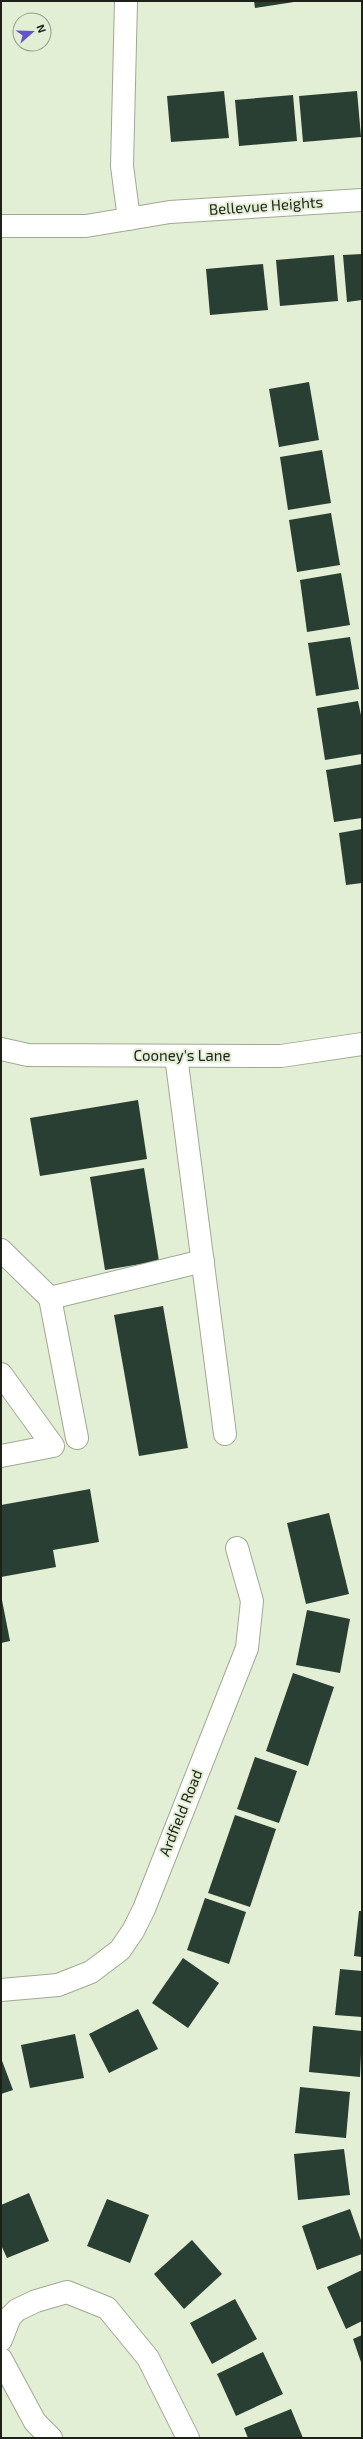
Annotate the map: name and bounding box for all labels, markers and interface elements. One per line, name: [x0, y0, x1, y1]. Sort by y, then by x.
north arrow: [12, 12, 52, 52]
text: N: [34, 22, 49, 34]
street label: Bellevue Heights: [208, 192, 324, 218]
street label: Cooney's Lane: [133, 1046, 231, 1064]
street label: Ardfield Road: [155, 1767, 206, 1859]

